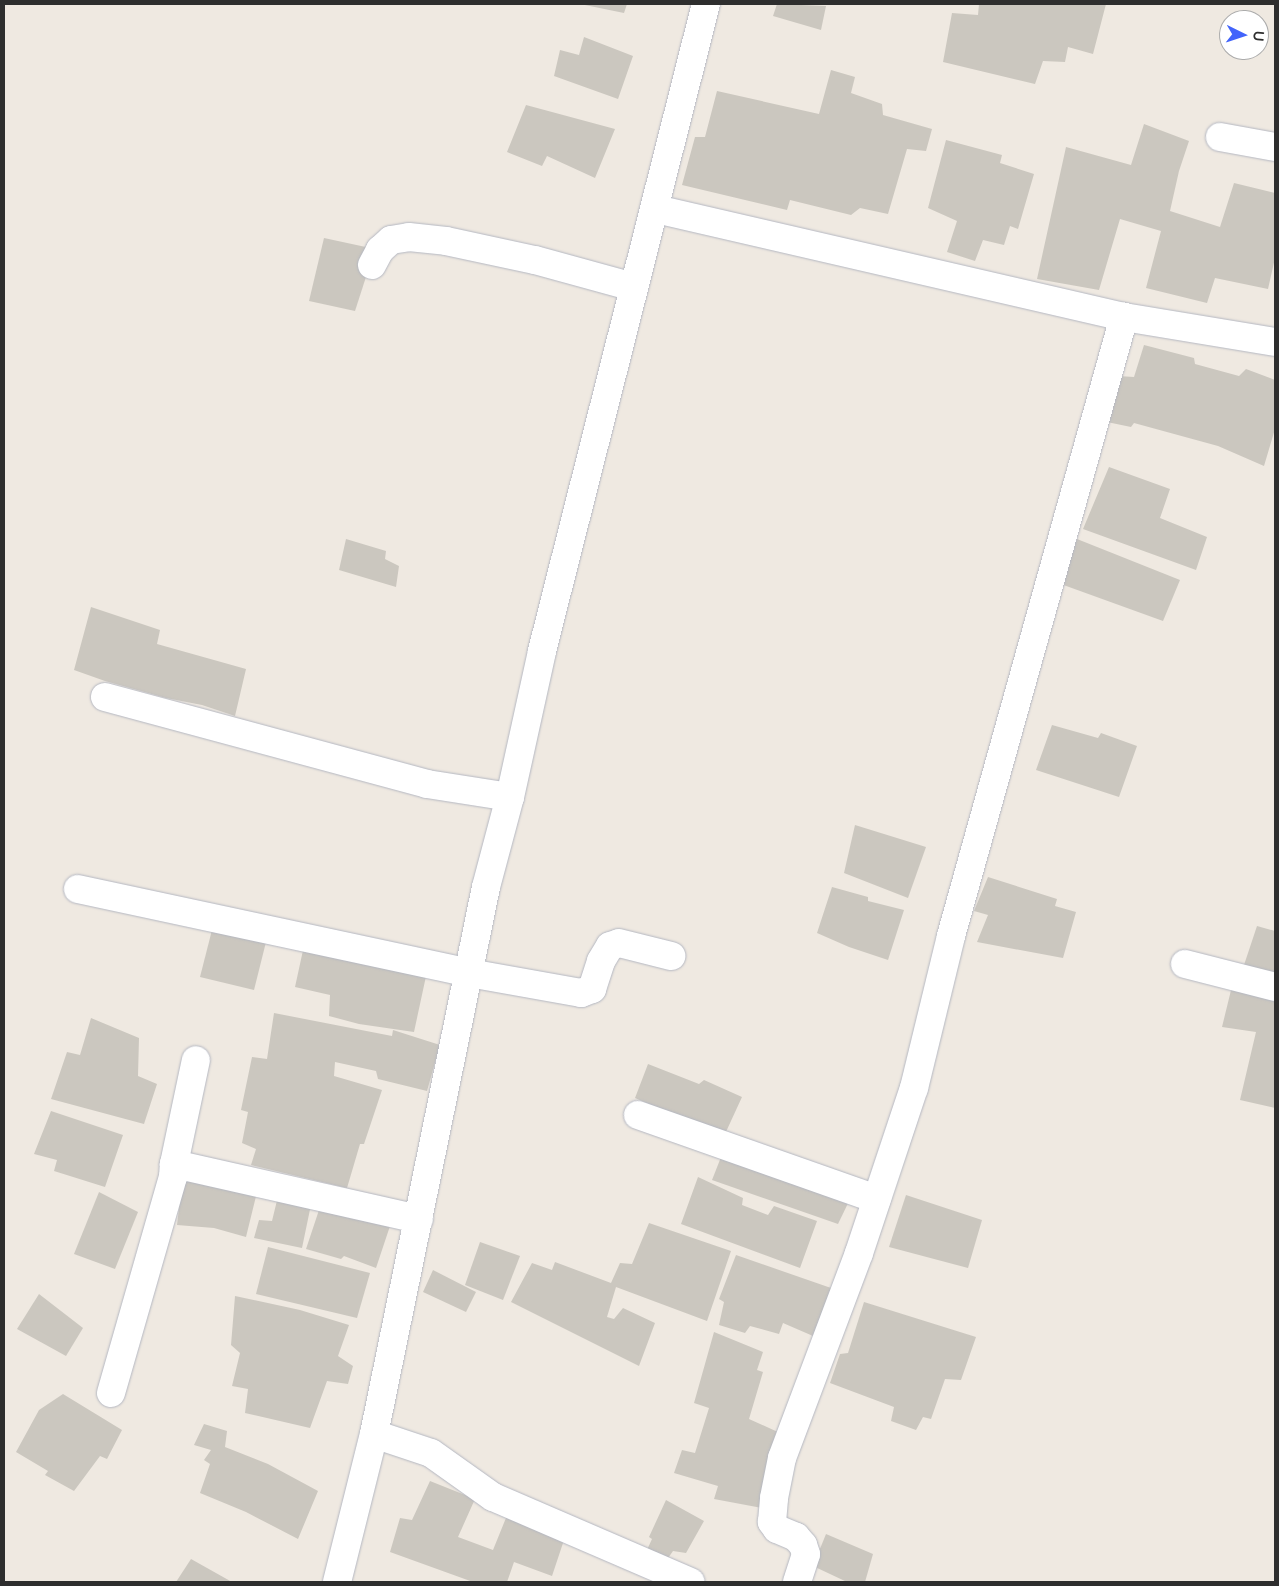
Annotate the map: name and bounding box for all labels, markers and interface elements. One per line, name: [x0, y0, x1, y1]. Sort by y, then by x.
north arrow: [1219, 10, 1269, 60]
text: U: [1250, 30, 1267, 42]

